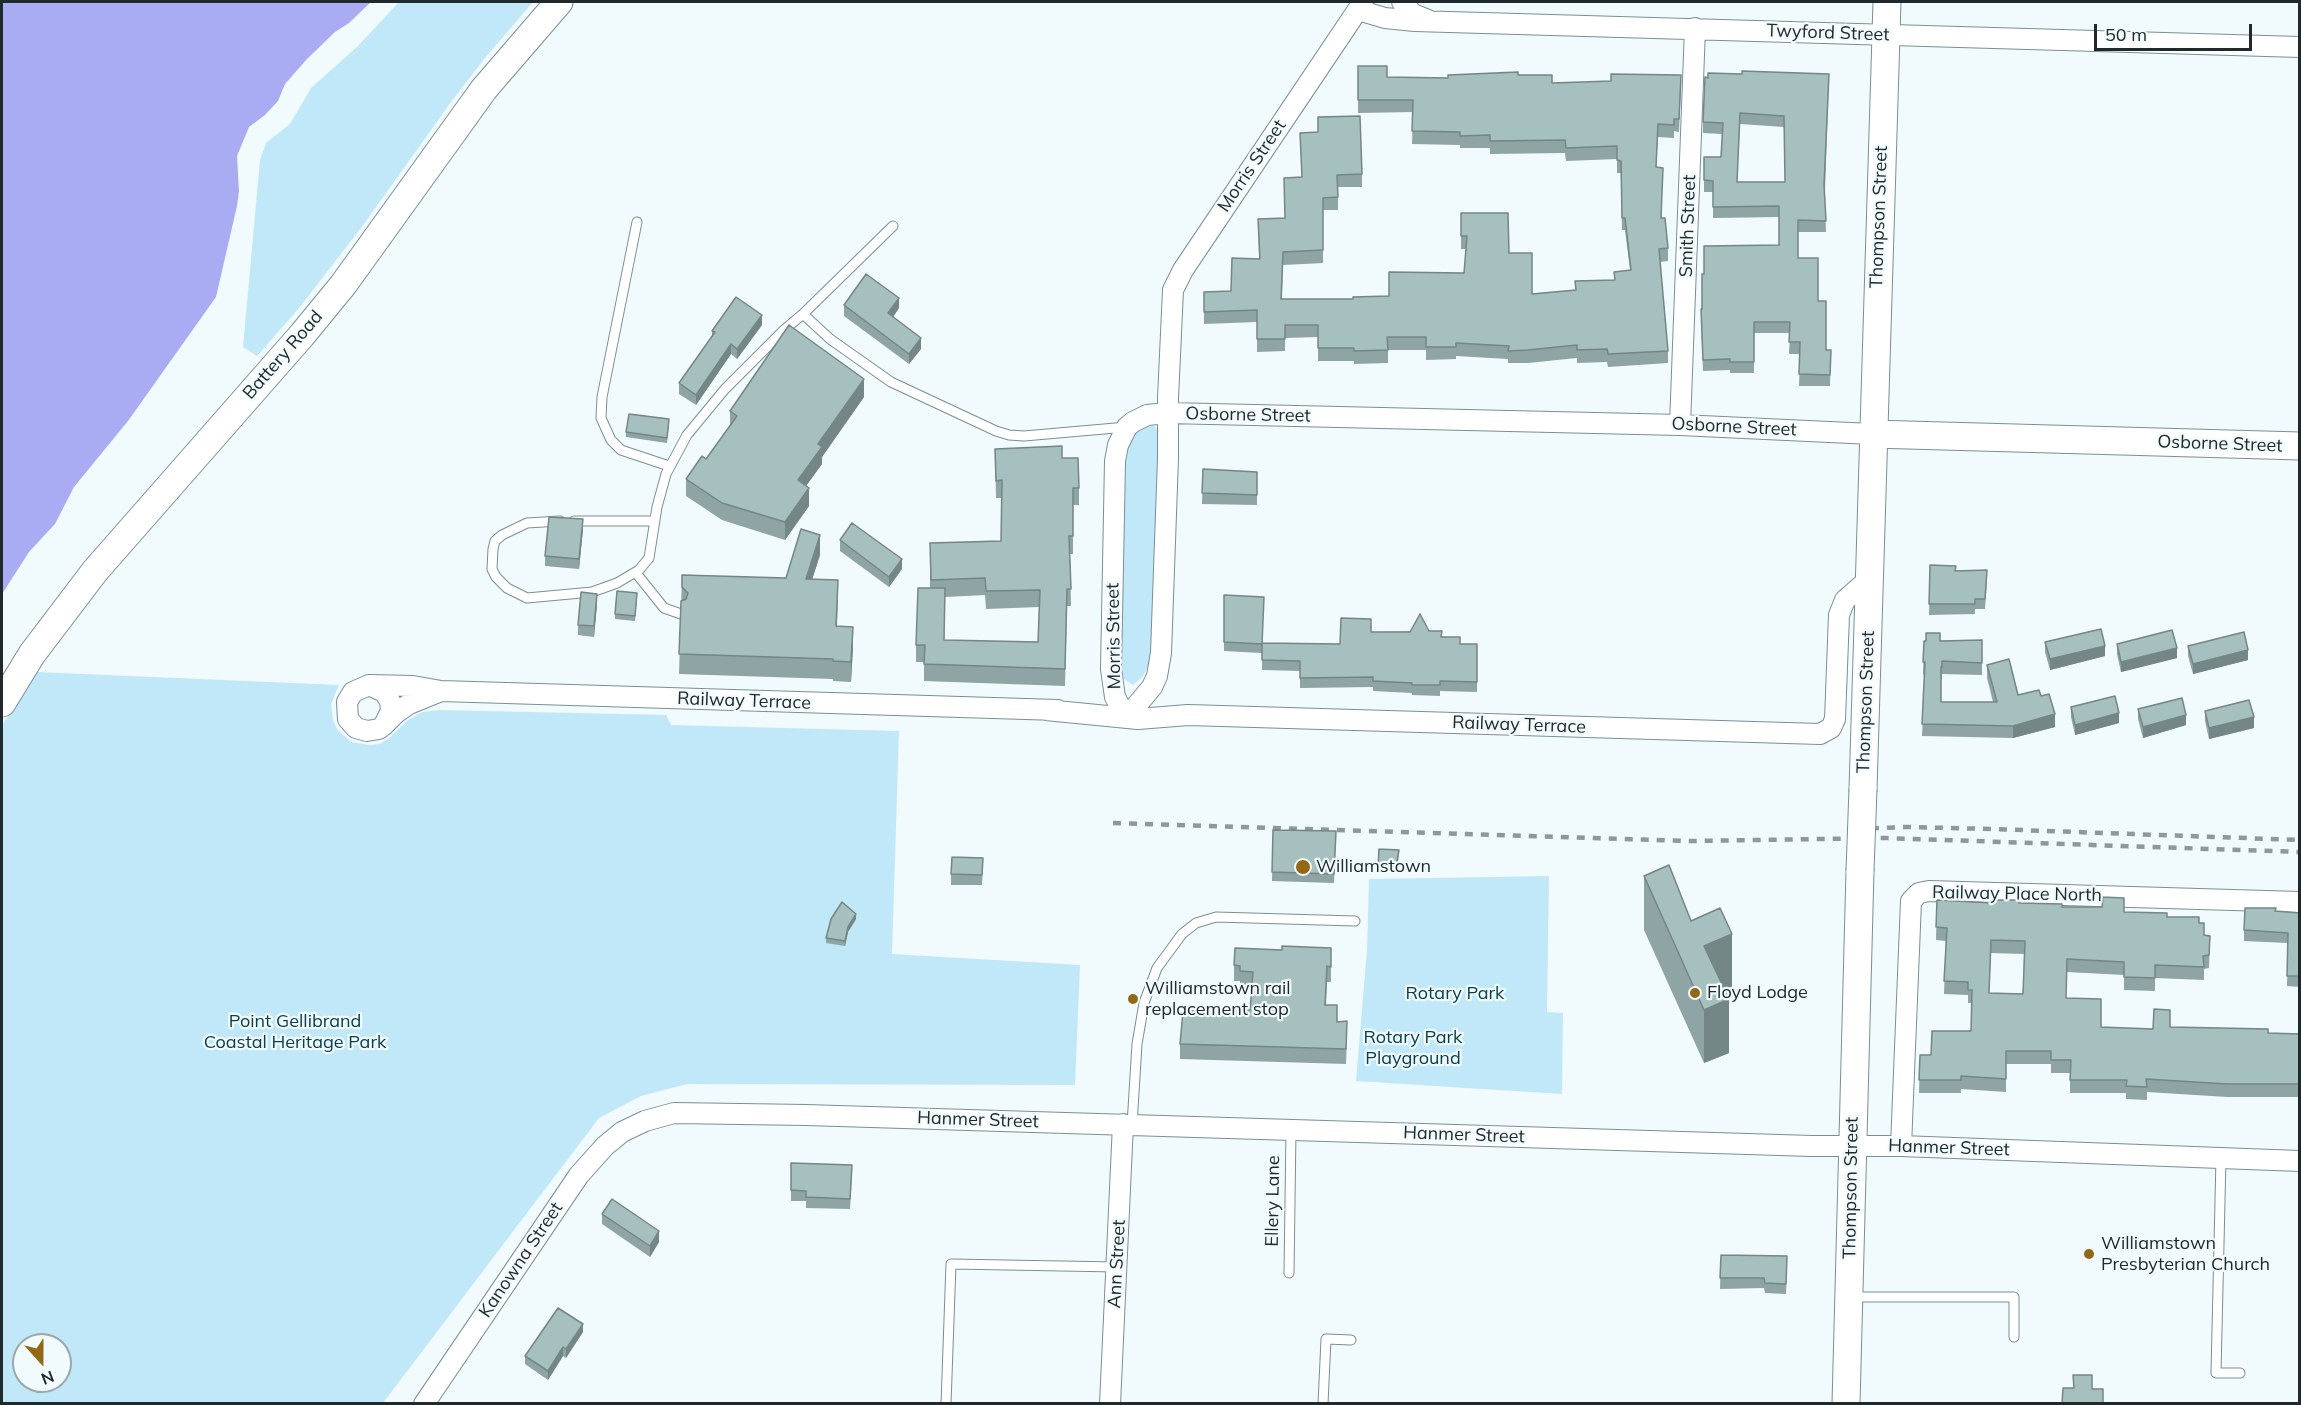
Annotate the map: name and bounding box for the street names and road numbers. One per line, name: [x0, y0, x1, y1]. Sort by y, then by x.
street label: Twyford Street: [1766, 20, 1890, 46]
street label: Morris Street: [1213, 116, 1291, 216]
street label: Thompson Street: [1866, 145, 1892, 289]
street label: Smith Street: [1675, 174, 1701, 278]
street label: Battery Road: [239, 306, 327, 404]
street label: Osborne Street: [1185, 403, 1311, 427]
street label: Osborne Street: [1671, 413, 1797, 441]
street label: Osborne Street: [2157, 431, 2283, 457]
street label: Morris Street: [1102, 583, 1126, 689]
street label: Thompson Street: [1853, 630, 1879, 774]
street label: Railway Terrace: [677, 688, 811, 714]
street label: Railway Terrace: [1452, 712, 1586, 738]
street label: Railway Place North: [1932, 882, 2102, 906]
street label: Hanmer Street: [917, 1107, 1039, 1133]
street label: Thompson Street: [1839, 1117, 1863, 1259]
street label: Hanmer Street: [1403, 1122, 1525, 1148]
street label: Hanmer Street: [1888, 1135, 2010, 1161]
street label: Ellery Lane: [1261, 1155, 1285, 1247]
street label: Kanowna Street: [474, 1198, 568, 1322]
street label: Ann Street: [1104, 1219, 1130, 1309]

